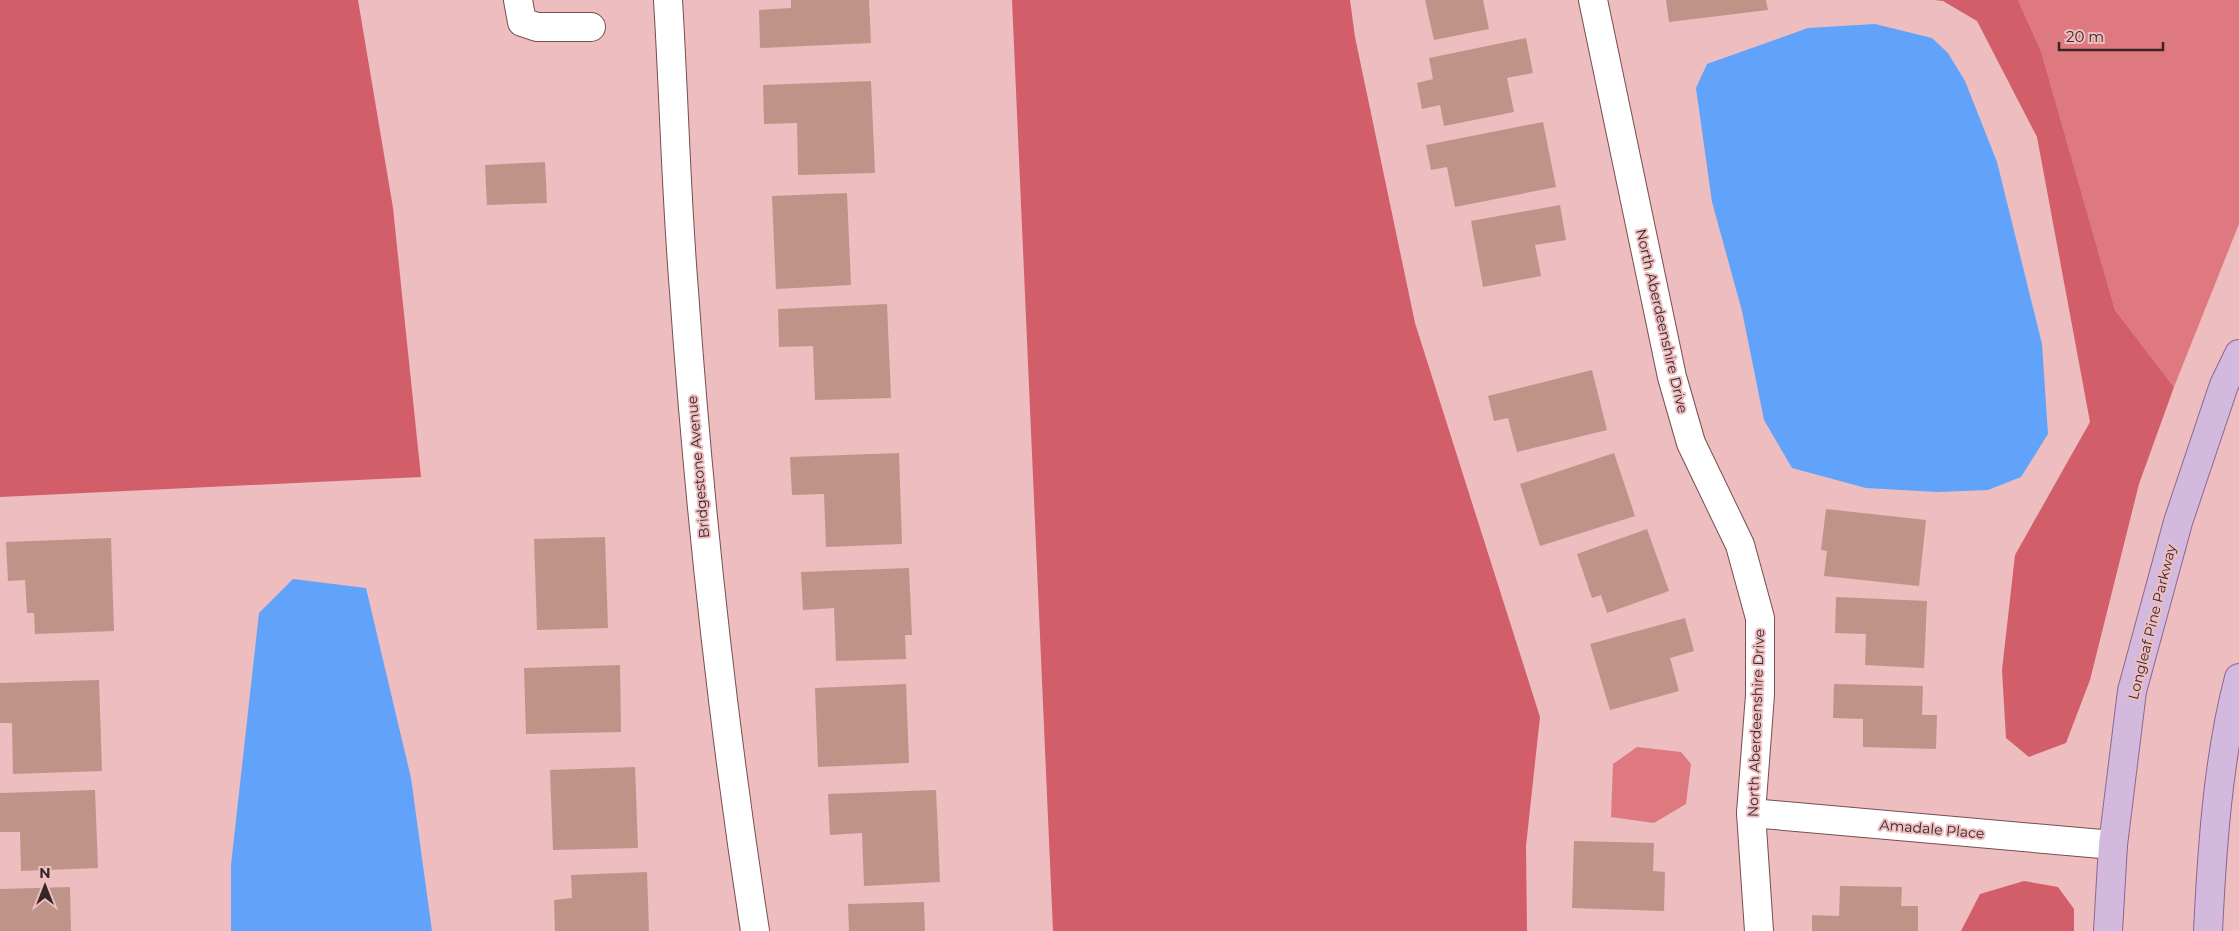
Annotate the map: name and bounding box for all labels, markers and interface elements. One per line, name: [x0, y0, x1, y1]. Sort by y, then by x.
scale bar: [2059, 20, 2163, 52]
text: 20 m: [2066, 27, 2104, 46]
street label: North Aberdeenshire Drive: [1632, 227, 1692, 415]
street label: Bridgestone Avenue: [683, 395, 713, 539]
street label: Longleaf Pine Parkway: [2124, 542, 2180, 701]
street label: North Aberdeenshire Drive: [1744, 629, 1768, 817]
street label: Amadale Place: [1879, 815, 1985, 843]
north arrow: [20, 861, 70, 911]
text: N: [39, 864, 51, 882]

